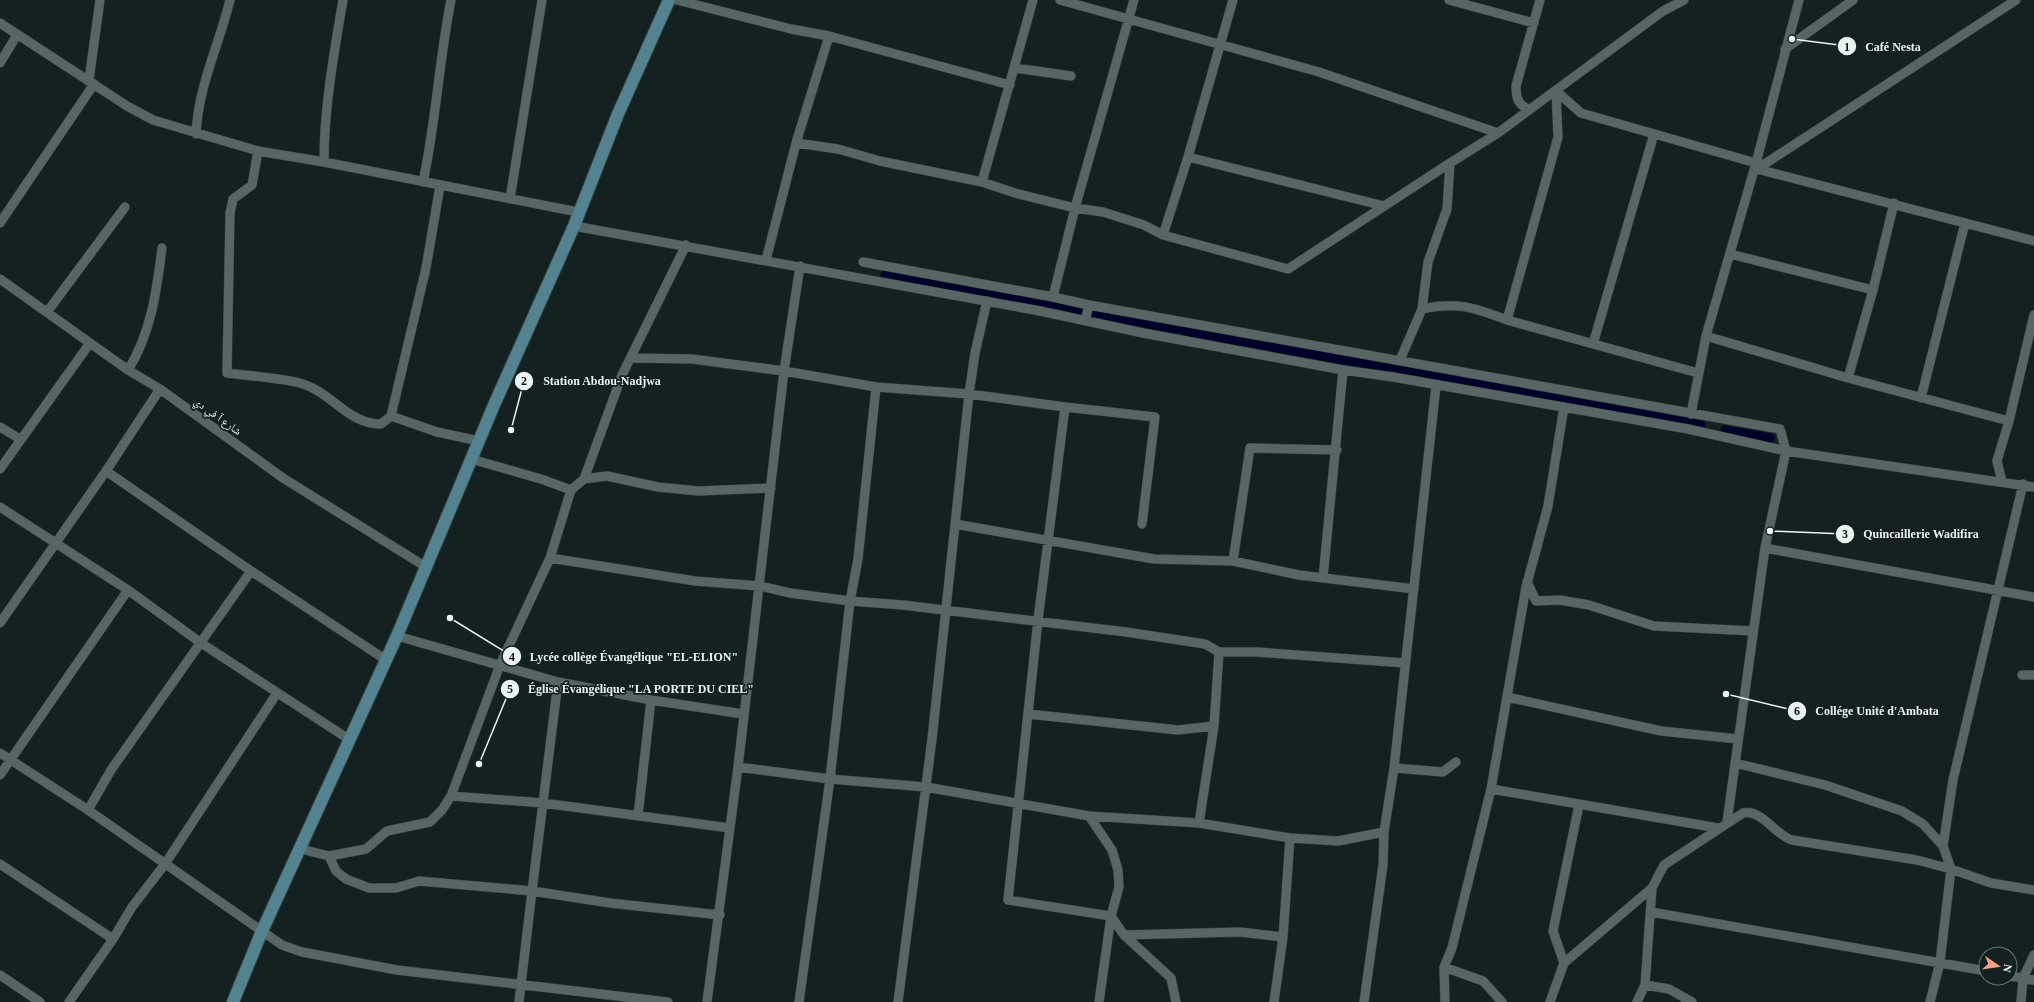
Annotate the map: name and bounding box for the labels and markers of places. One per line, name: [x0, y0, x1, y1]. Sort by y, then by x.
callout: Café Nesta: [1837, 34, 1929, 58]
callout: Station Abdou-Nadjwa: [514, 369, 669, 393]
callout: Quincaillerie Wadifira: [1835, 522, 1986, 546]
callout: Lycée collège Évangélique "EL-ELION": [502, 644, 746, 668]
callout: Église Évangélique "LA PORTE DU CIEL": [500, 677, 763, 701]
callout: Collége Unité d'Ambata: [1787, 699, 1946, 723]

